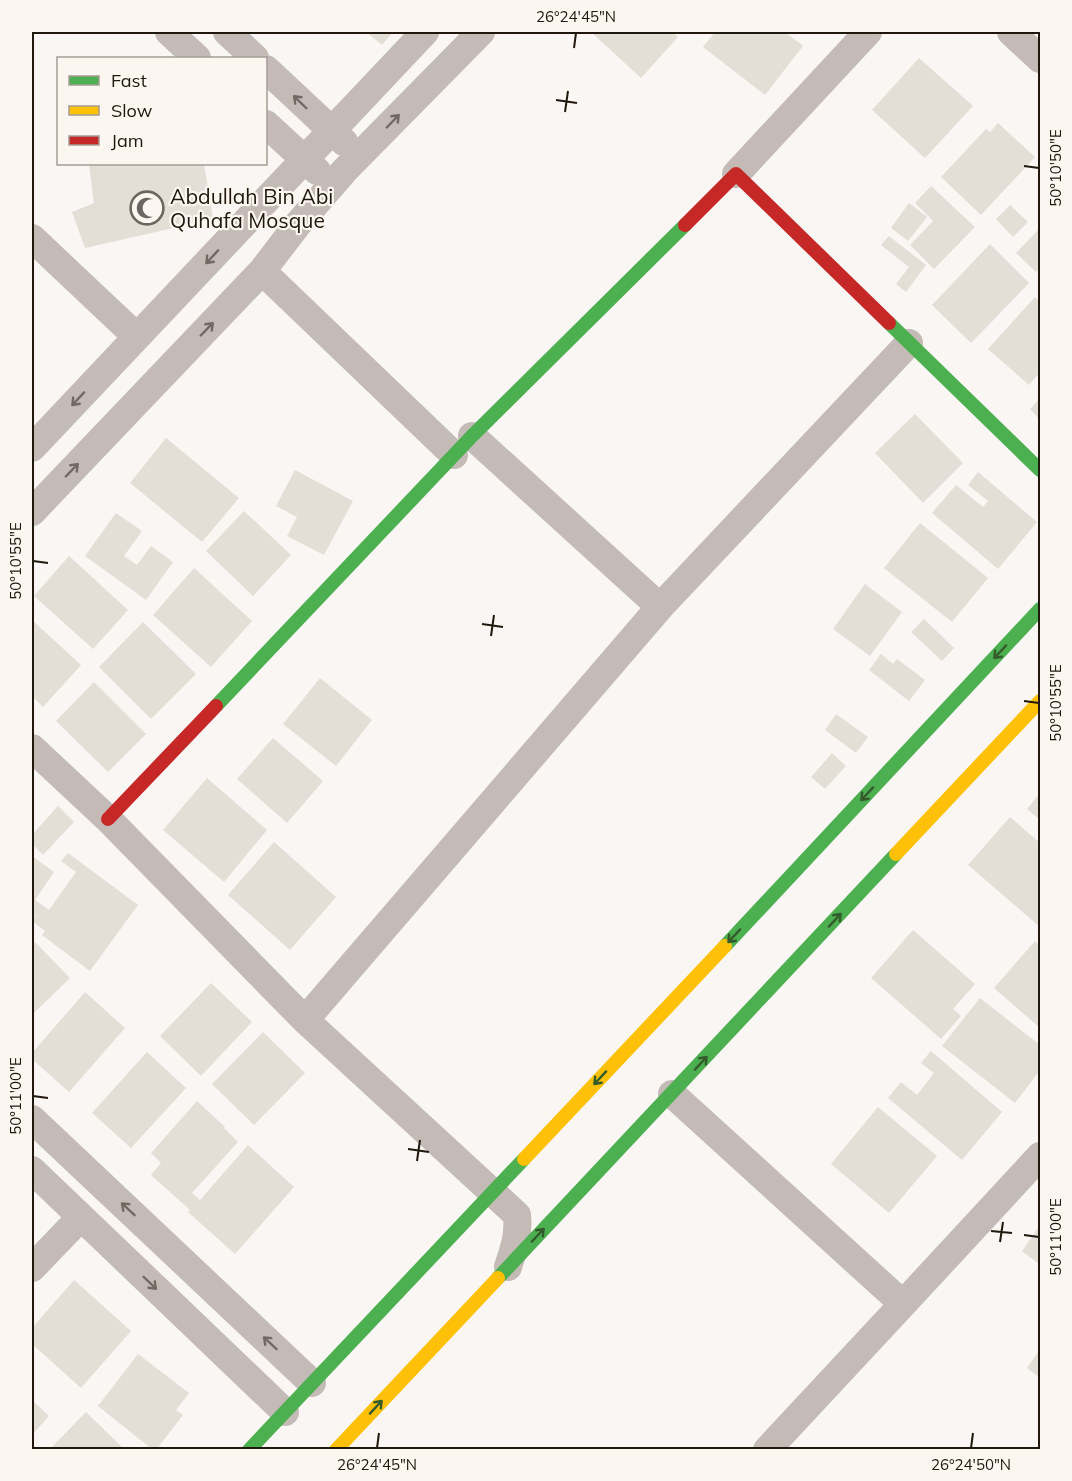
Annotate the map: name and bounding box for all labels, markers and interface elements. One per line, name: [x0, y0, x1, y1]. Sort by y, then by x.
text: 26°24'45"N: [536, 7, 616, 26]
legend: [57, 57, 267, 165]
text: Fast: [111, 69, 147, 92]
one-way arrow: [293, 95, 308, 110]
text: Slow: [111, 99, 153, 122]
one-way arrow: [385, 114, 400, 129]
text: Jam: [111, 129, 144, 152]
text: 50°10'50"E: [1046, 129, 1065, 207]
place label: Abdullah Bin Abi Quhafa Mosque: [170, 183, 333, 233]
mosque icon: Abdullah Bin Abi Quhafa Mosque: [129, 190, 165, 226]
one-way arrow: [205, 250, 219, 265]
one-way arrow: [200, 322, 214, 337]
one-way arrow: [71, 391, 85, 406]
one-way arrow: [65, 462, 79, 477]
text: 50°10'55"E: [6, 522, 25, 600]
one-way arrow: [994, 644, 1008, 659]
text: 50°10'55"E: [1046, 664, 1065, 742]
one-way arrow: [860, 786, 874, 801]
one-way arrow: [828, 913, 842, 928]
one-way arrow: [727, 929, 741, 944]
one-way arrow: [694, 1055, 709, 1070]
text: 50°11'00"E: [6, 1057, 25, 1135]
one-way arrow: [593, 1071, 607, 1086]
text: 50°11'00"E: [1046, 1198, 1065, 1276]
one-way arrow: [120, 1202, 135, 1216]
one-way arrow: [531, 1227, 546, 1242]
one-way arrow: [142, 1276, 157, 1291]
one-way arrow: [262, 1336, 277, 1350]
one-way arrow: [368, 1400, 382, 1415]
text: 26°24'45"N: [337, 1455, 417, 1474]
text: 26°24'50"N: [931, 1455, 1011, 1474]

